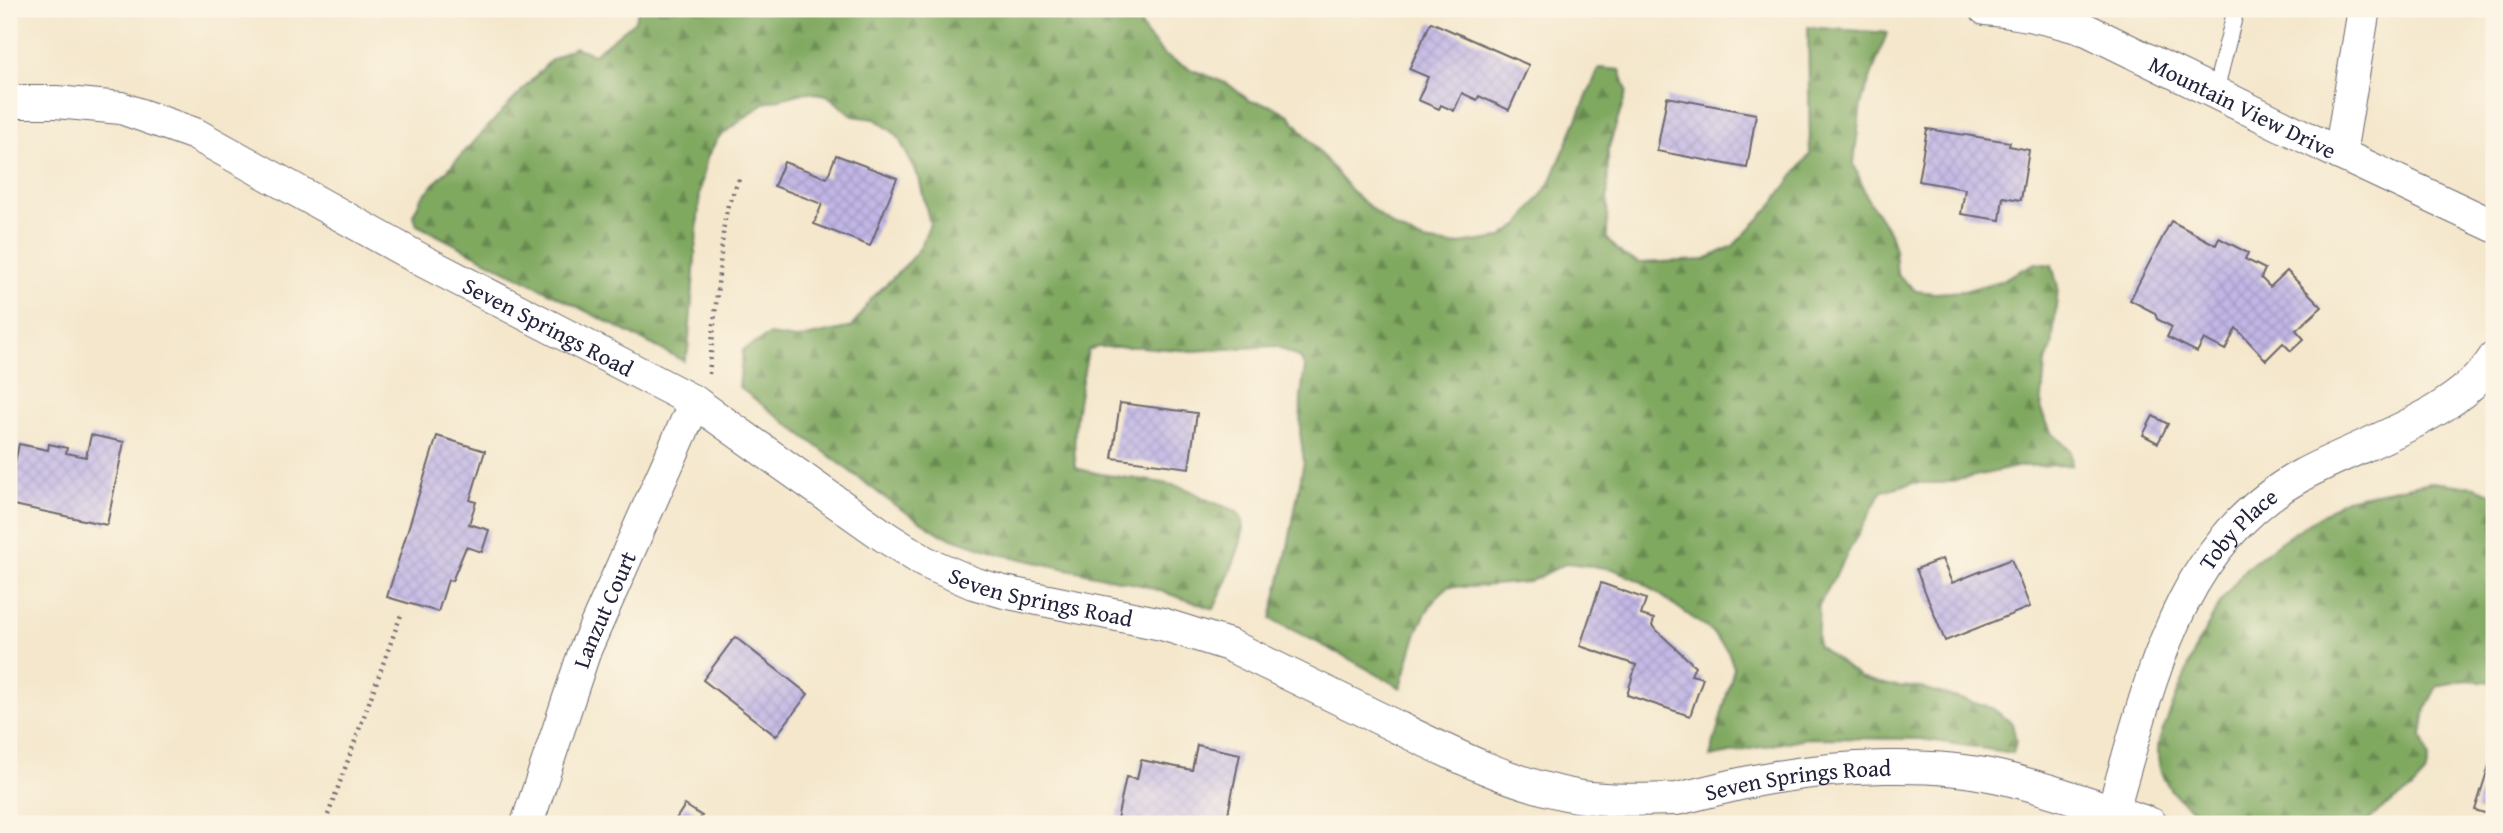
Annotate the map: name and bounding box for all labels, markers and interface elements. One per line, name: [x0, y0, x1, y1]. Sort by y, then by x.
street label: Mountain View Drive: [2144, 47, 2342, 166]
street label: Seven Springs Road: [457, 268, 640, 384]
street label: Toby Place: [2190, 479, 2284, 576]
street label: Lanzut Court: [564, 545, 644, 672]
street label: Seven Springs Road: [944, 558, 1136, 634]
street label: Seven Springs Road: [1701, 750, 1892, 808]

